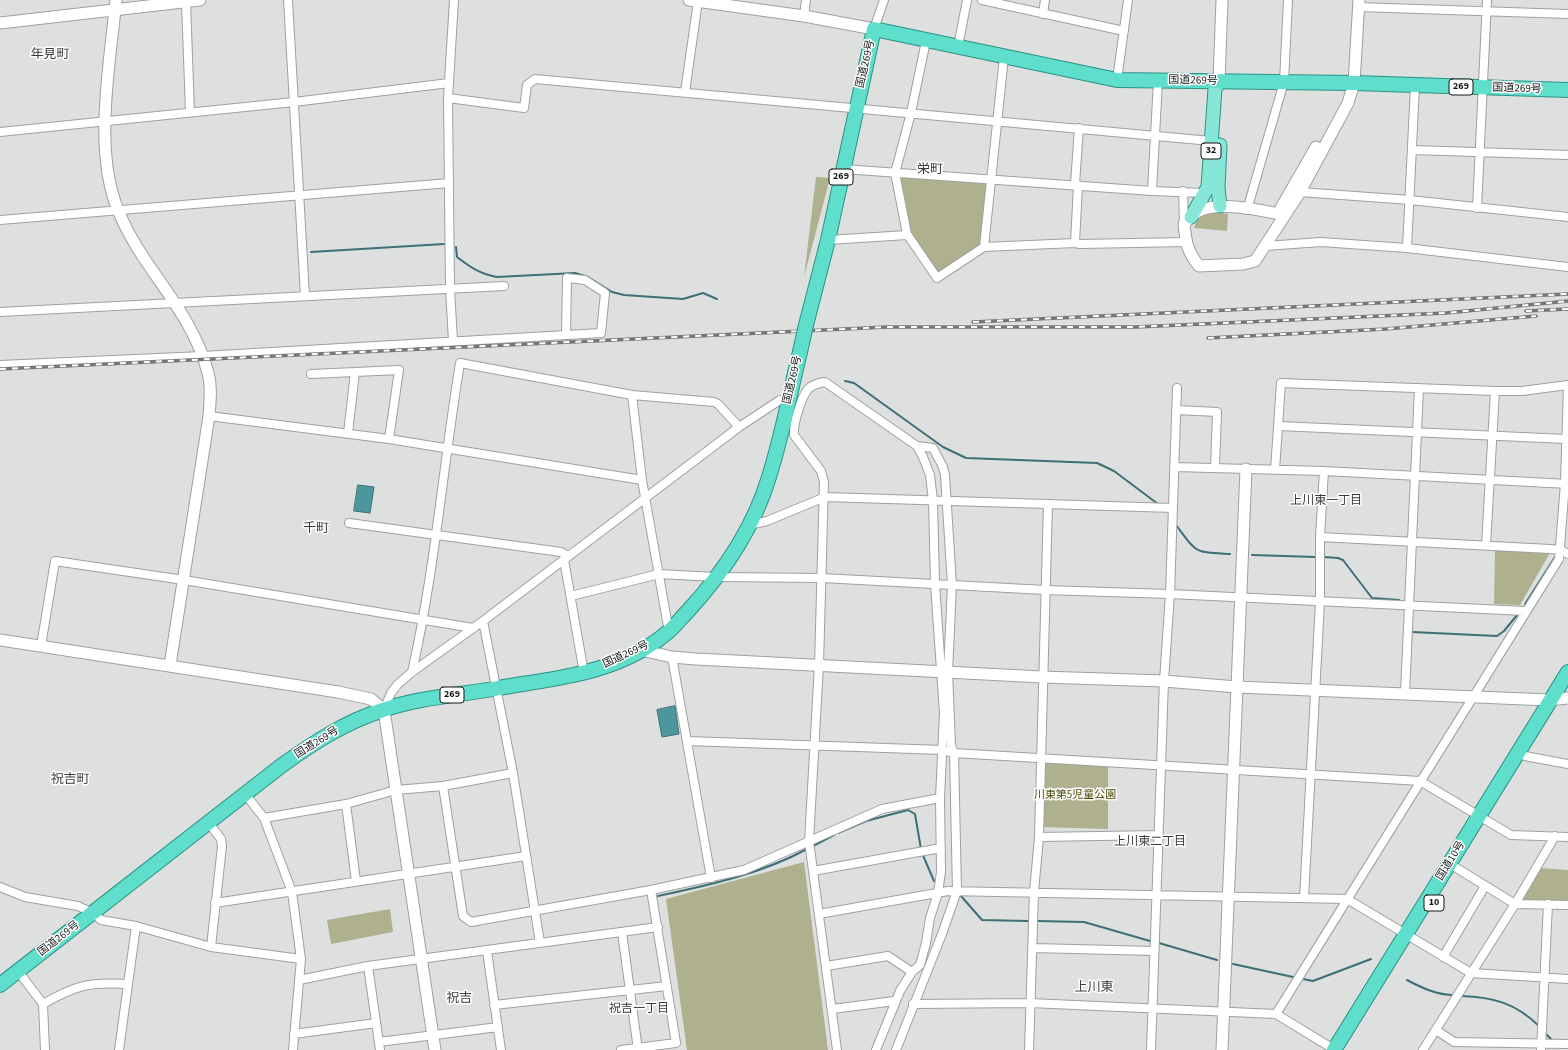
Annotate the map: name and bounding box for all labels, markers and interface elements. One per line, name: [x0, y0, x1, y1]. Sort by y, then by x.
street label: 国道269号: [854, 38, 878, 90]
district label: 年見町: [31, 47, 69, 63]
street label: 国道269号: [1168, 74, 1218, 88]
road number: 269: [1449, 79, 1473, 95]
street label: 国道269号: [1492, 82, 1542, 96]
road number: 32: [1201, 143, 1221, 159]
district label: 栄町: [917, 162, 943, 178]
road number: 269: [829, 169, 853, 185]
street label: 国道269号: [781, 354, 805, 406]
district label: 上川東一丁目: [1290, 494, 1362, 508]
district label: 千町: [303, 521, 329, 537]
street label: 国道269号: [601, 639, 651, 671]
road number: 269: [440, 687, 464, 703]
street label: 国道269号: [293, 724, 341, 762]
district label: 祝吉町: [51, 772, 89, 788]
park label: 川東第5児童公園: [1034, 789, 1116, 803]
district label: 上川東二丁目: [1114, 835, 1186, 849]
street label: 国道10号: [1434, 839, 1468, 883]
road number: 10: [1424, 895, 1444, 911]
street label: 国道269号: [35, 919, 83, 959]
district label: 上川東: [1075, 980, 1113, 996]
district label: 祝吉: [446, 991, 472, 1007]
district label: 祝吉一丁目: [609, 1002, 669, 1016]

